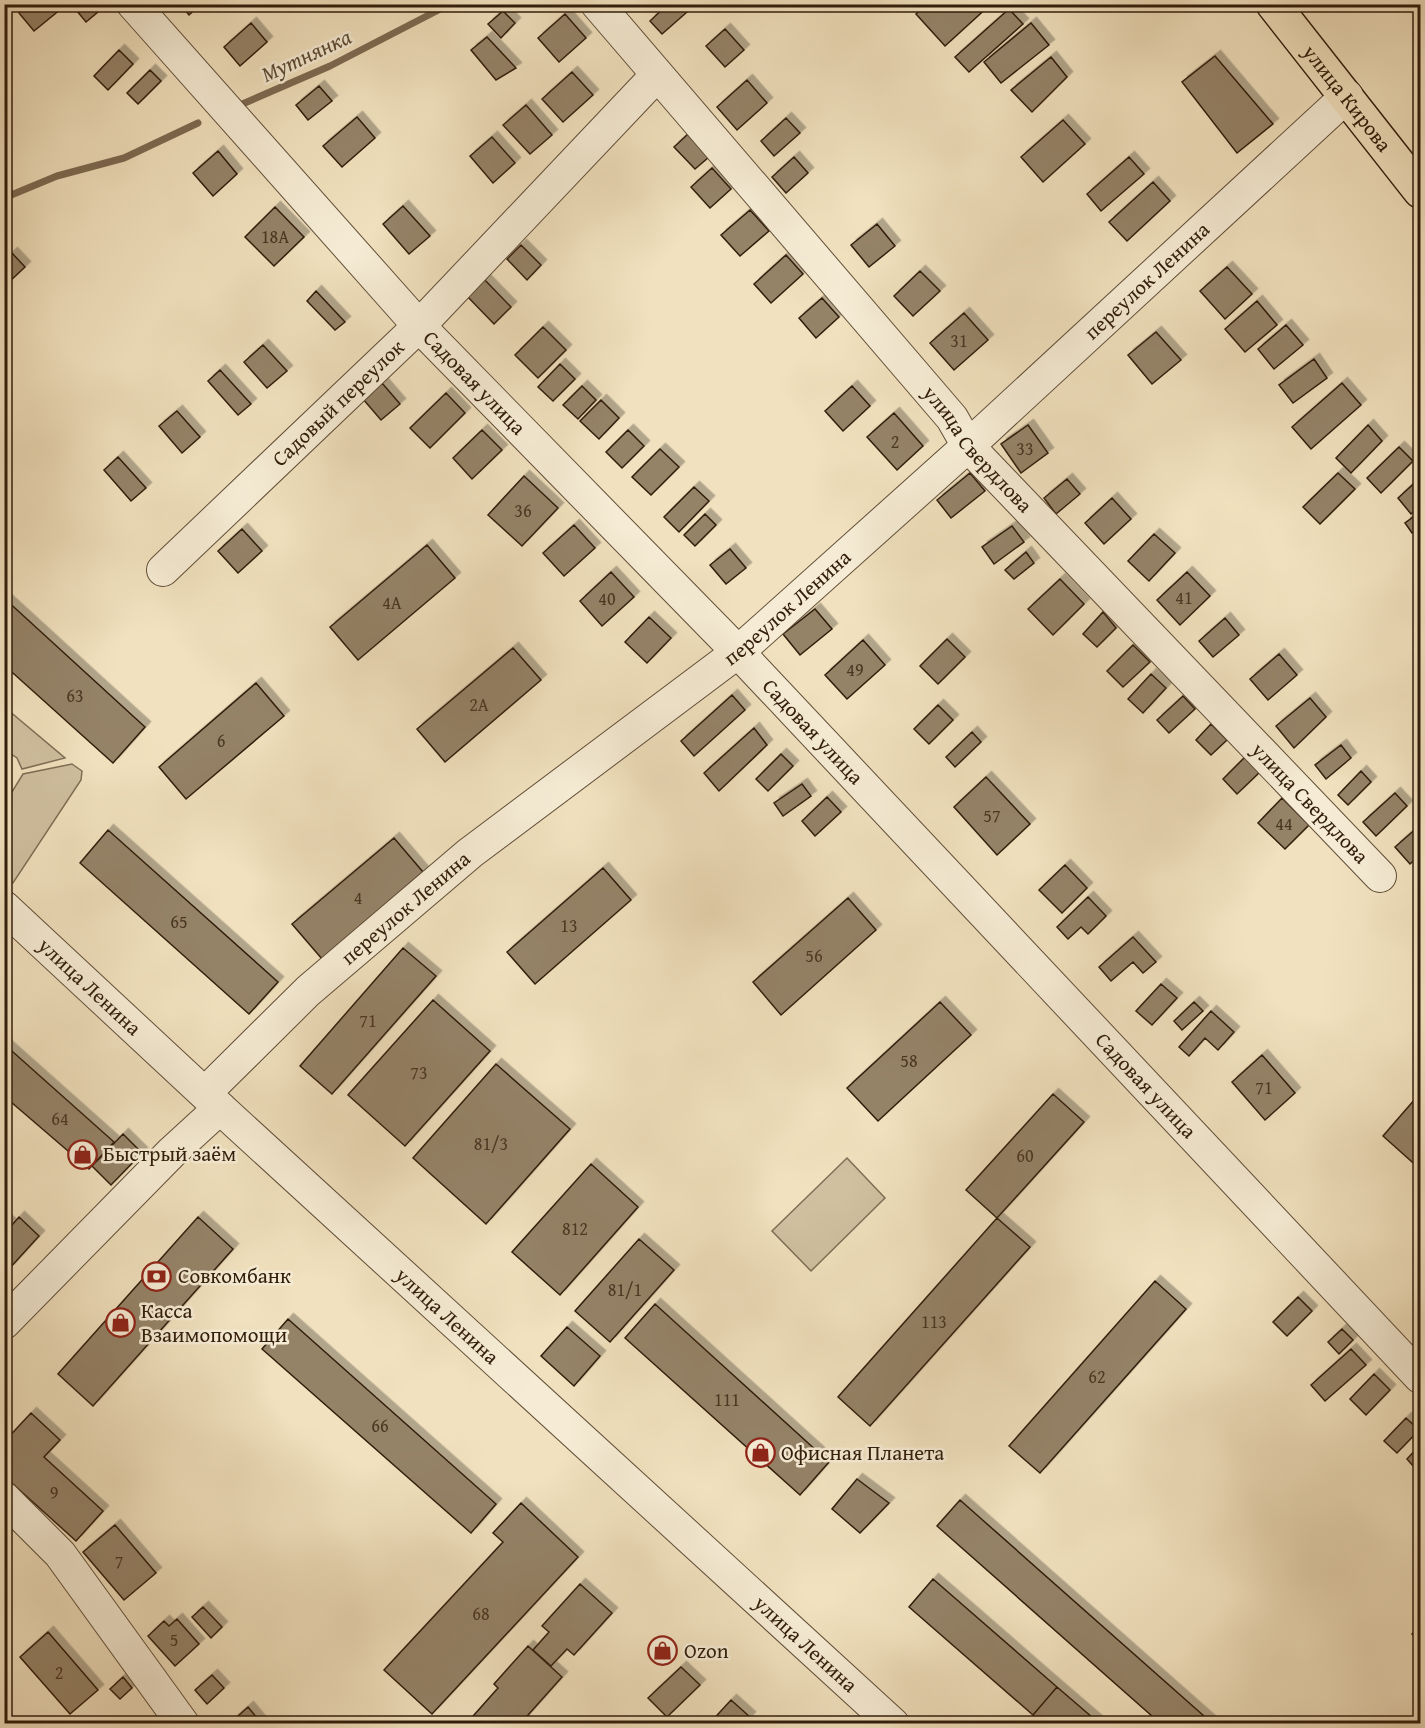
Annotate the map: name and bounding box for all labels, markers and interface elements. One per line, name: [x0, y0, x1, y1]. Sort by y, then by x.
water label: Мутнянка: [256, 20, 356, 90]
street label: улица Кирова: [1295, 37, 1400, 158]
street label: переулок Ленина: [1077, 214, 1216, 347]
house number: 18А: [261, 223, 289, 250]
street label: Садовая улица: [416, 323, 533, 442]
house number: 31: [950, 327, 968, 354]
street label: Садовый переулок: [265, 332, 411, 473]
street label: улица Свердлова: [915, 378, 1040, 520]
house number: 2: [891, 428, 899, 455]
house number: 33: [1016, 435, 1034, 462]
house number: 36: [514, 497, 532, 524]
street label: переулок Ленина: [717, 542, 858, 673]
house number: 41: [1175, 584, 1193, 611]
house number: 40: [598, 585, 616, 612]
house number: 4А: [382, 589, 402, 616]
house number: 49: [846, 656, 864, 683]
street label: Садовая улица: [755, 671, 871, 791]
house number: 63: [66, 682, 84, 709]
house number: 2А: [469, 691, 489, 718]
house number: 6: [217, 727, 225, 754]
street label: улица Свердлова: [1244, 734, 1376, 870]
house number: 57: [983, 802, 1001, 829]
house number: 44: [1275, 810, 1293, 837]
street label: переулок Ленина: [334, 843, 477, 972]
house number: 4: [354, 884, 362, 911]
house number: 65: [170, 908, 188, 935]
house number: 13: [560, 912, 578, 939]
street label: улица Ленина: [31, 930, 149, 1042]
house number: 56: [805, 942, 823, 969]
house number: 71: [359, 1007, 377, 1034]
street label: Садовая улица: [1088, 1025, 1204, 1145]
house number: 58: [900, 1047, 918, 1074]
house number: 73: [410, 1059, 428, 1086]
house number: 71: [1255, 1074, 1273, 1101]
house number: 64: [51, 1105, 69, 1132]
house number: 81/3: [474, 1130, 508, 1157]
shop icon: Быстрый заём: [66, 1138, 98, 1170]
place label: Быстрый заём: [103, 1138, 236, 1169]
house number: 60: [1016, 1142, 1034, 1169]
house number: 812: [562, 1215, 588, 1242]
street label: улица Ленина: [388, 1259, 506, 1371]
bank icon: Совкомбанк: [141, 1260, 173, 1292]
place label: Совкомбанк: [178, 1260, 291, 1291]
house number: 81/1: [608, 1276, 642, 1303]
place label: Касса Взаимопомощи: [141, 1295, 287, 1350]
shop icon: Касса Взаимопомощи: [104, 1307, 136, 1339]
house number: 113: [921, 1308, 947, 1335]
house number: 62: [1088, 1363, 1106, 1390]
house number: 111: [714, 1386, 740, 1413]
house number: 66: [371, 1412, 389, 1439]
shop icon: Офисная Планета: [744, 1437, 776, 1469]
place label: Офисная Планета: [781, 1437, 944, 1468]
house number: 9: [50, 1479, 58, 1506]
house number: 7: [115, 1548, 123, 1575]
street label: улица Ленина: [746, 1587, 865, 1699]
house number: 68: [472, 1600, 490, 1627]
house number: 5: [170, 1626, 178, 1653]
shop icon: Ozon: [647, 1635, 679, 1667]
place label: Ozon: [684, 1635, 729, 1666]
house number: 2: [55, 1659, 63, 1686]

